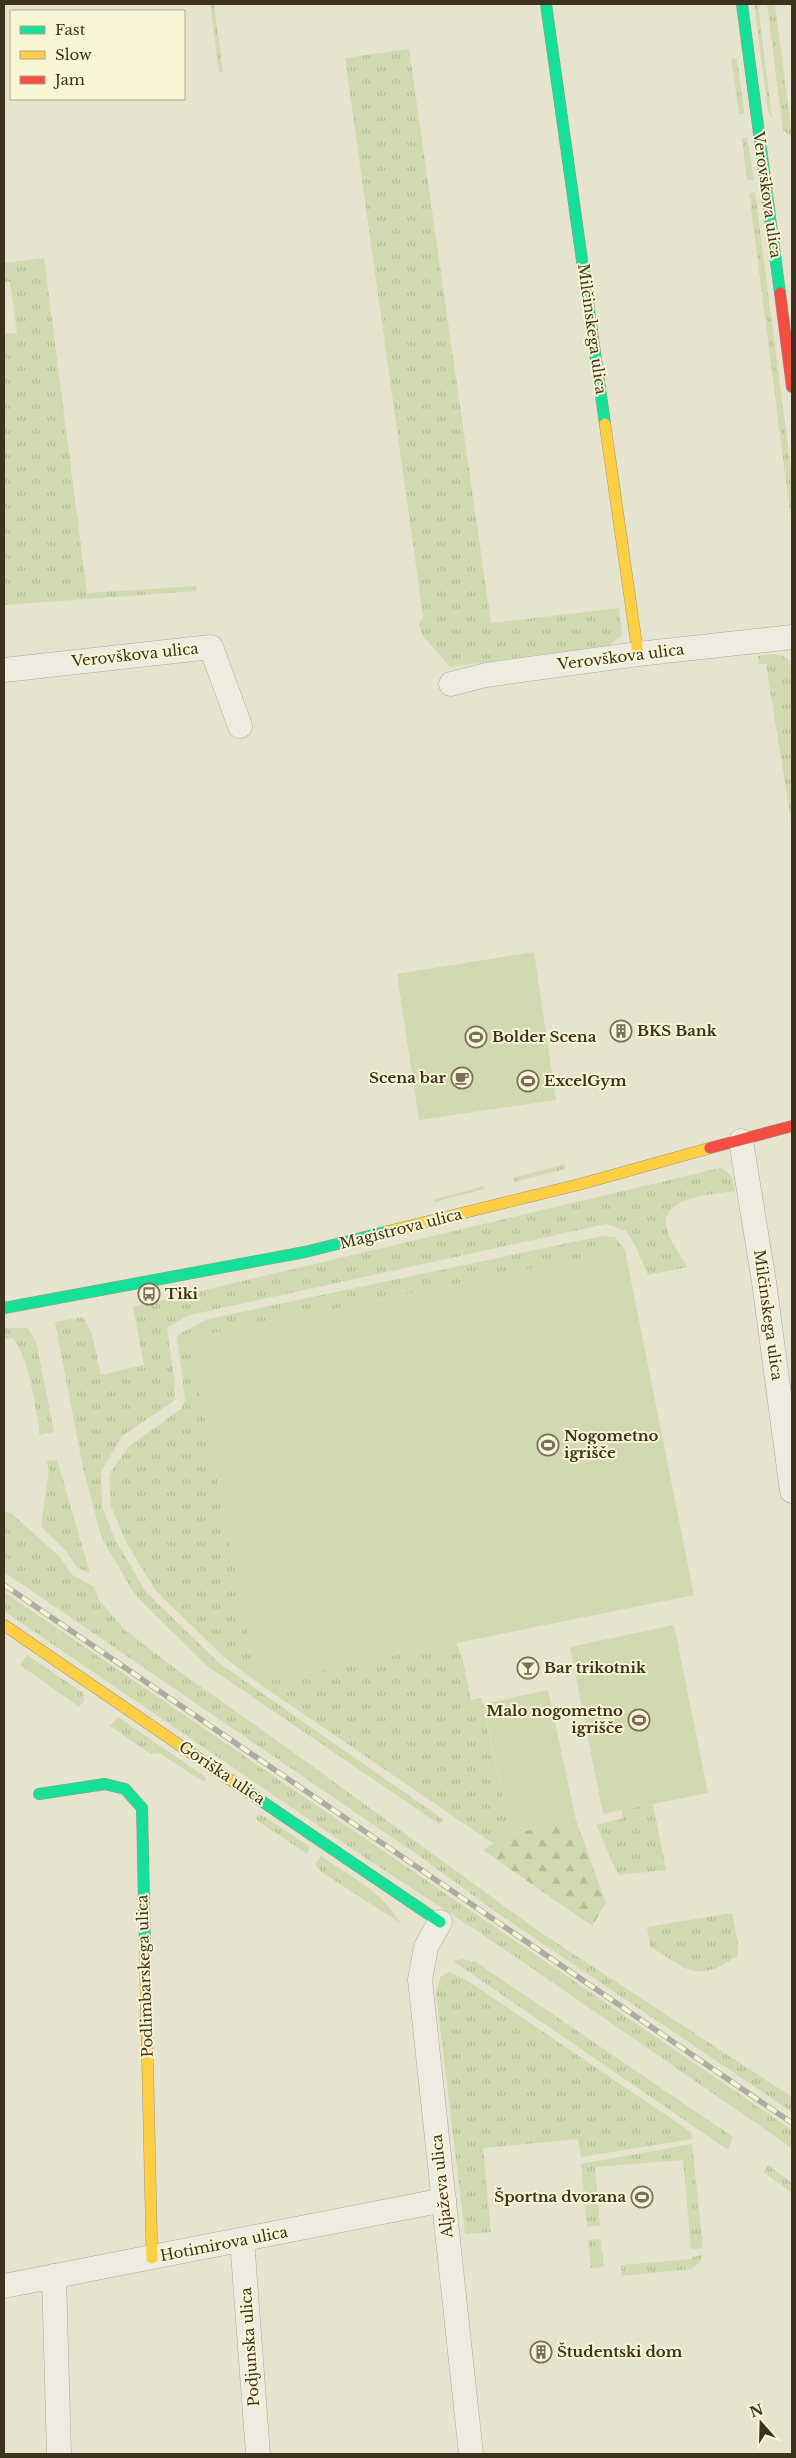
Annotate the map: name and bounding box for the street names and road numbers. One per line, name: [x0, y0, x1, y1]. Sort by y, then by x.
street label: Verovškova ulica: [749, 130, 786, 260]
street label: Milčinskega ulica: [574, 262, 611, 396]
street label: Verovškova ulica: [70, 638, 200, 671]
street label: Verovškova ulica: [556, 639, 686, 674]
street label: Magistrova ulica: [338, 1204, 465, 1253]
street label: Milčinskega ulica: [750, 1248, 787, 1382]
street label: Goriška ulica: [176, 1737, 270, 1809]
street label: Podlimbarskega ulica: [132, 1894, 157, 2058]
street label: Aljaževa ulica: [427, 2133, 456, 2240]
street label: Hotimirova ulica: [158, 2222, 290, 2265]
street label: Podjunska ulica: [236, 2286, 263, 2407]

